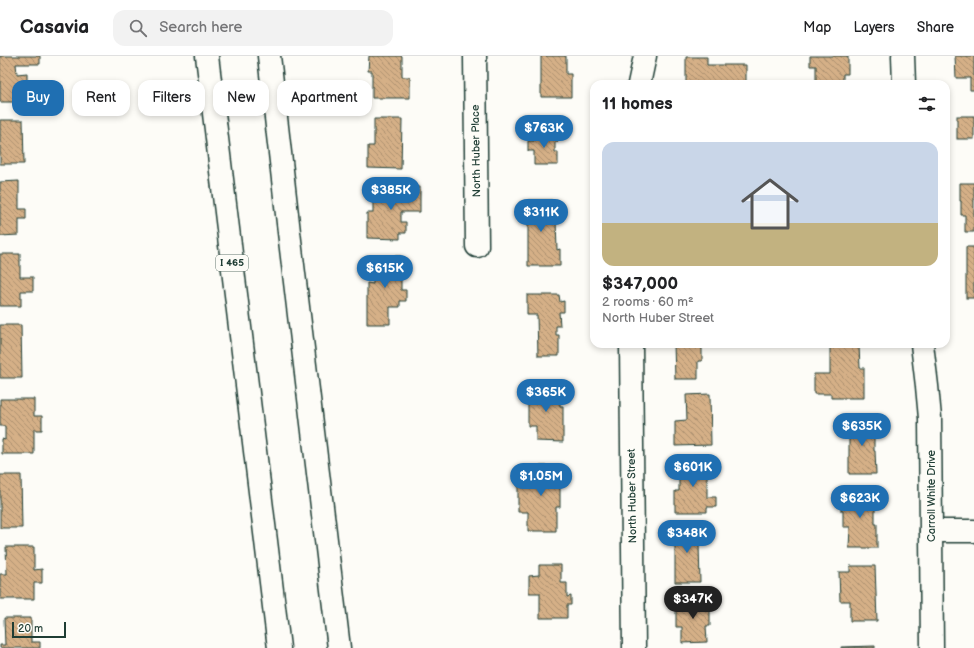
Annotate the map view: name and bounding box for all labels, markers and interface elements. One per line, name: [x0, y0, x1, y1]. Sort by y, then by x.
search box: [113, 10, 393, 46]
text: Casavia: [20, 16, 89, 39]
icon: search: [127, 17, 149, 39]
text: Search here: [159, 18, 242, 37]
text: Map: [803, 19, 831, 36]
text: Layers: [853, 19, 895, 36]
text: Share: [917, 19, 954, 36]
chip: Buy: [12, 80, 64, 116]
chip: Rent: [72, 80, 130, 116]
chip: Filters: [138, 80, 205, 116]
chip: New: [213, 80, 269, 116]
chip: Apartment: [277, 80, 372, 116]
icon: filters: [916, 93, 938, 115]
text: 11 homes: [602, 94, 673, 114]
street label: North Huber Place: [469, 104, 483, 197]
pin: $763K: [516, 115, 572, 149]
text: $763K: [524, 120, 564, 136]
icon: home: [734, 168, 806, 240]
pin: $385K: [363, 177, 419, 211]
text: $385K: [371, 182, 411, 198]
pin: $311K: [513, 199, 569, 233]
text: $311K: [523, 204, 559, 220]
road number: I 465: [216, 255, 248, 271]
pin: $615K: [357, 255, 413, 289]
text: $615K: [366, 260, 404, 276]
text: $347,000: [602, 274, 678, 294]
text: 2 rooms · 60 m²: [602, 294, 694, 310]
text: North Huber Street: [602, 310, 714, 326]
pin: $365K: [518, 379, 574, 413]
text: $365K: [526, 384, 566, 400]
pin: $635K: [834, 413, 890, 447]
text: $635K: [842, 418, 882, 434]
street label: North Huber Street: [625, 448, 639, 544]
street label: Carroll White Drive: [925, 449, 938, 542]
pin: $601K: [665, 454, 721, 488]
text: $601K: [674, 459, 712, 475]
pin: $1.05M: [508, 463, 574, 497]
text: $1.05M: [519, 468, 563, 484]
pin: $623K: [832, 485, 888, 519]
text: $623K: [840, 490, 880, 506]
pin: $348K: [659, 520, 715, 554]
text: $348K: [667, 525, 707, 541]
pin: $347K: [665, 586, 721, 620]
text: $347K: [673, 591, 713, 607]
scale bar: [12, 620, 66, 639]
text: 20 m: [18, 622, 43, 635]

